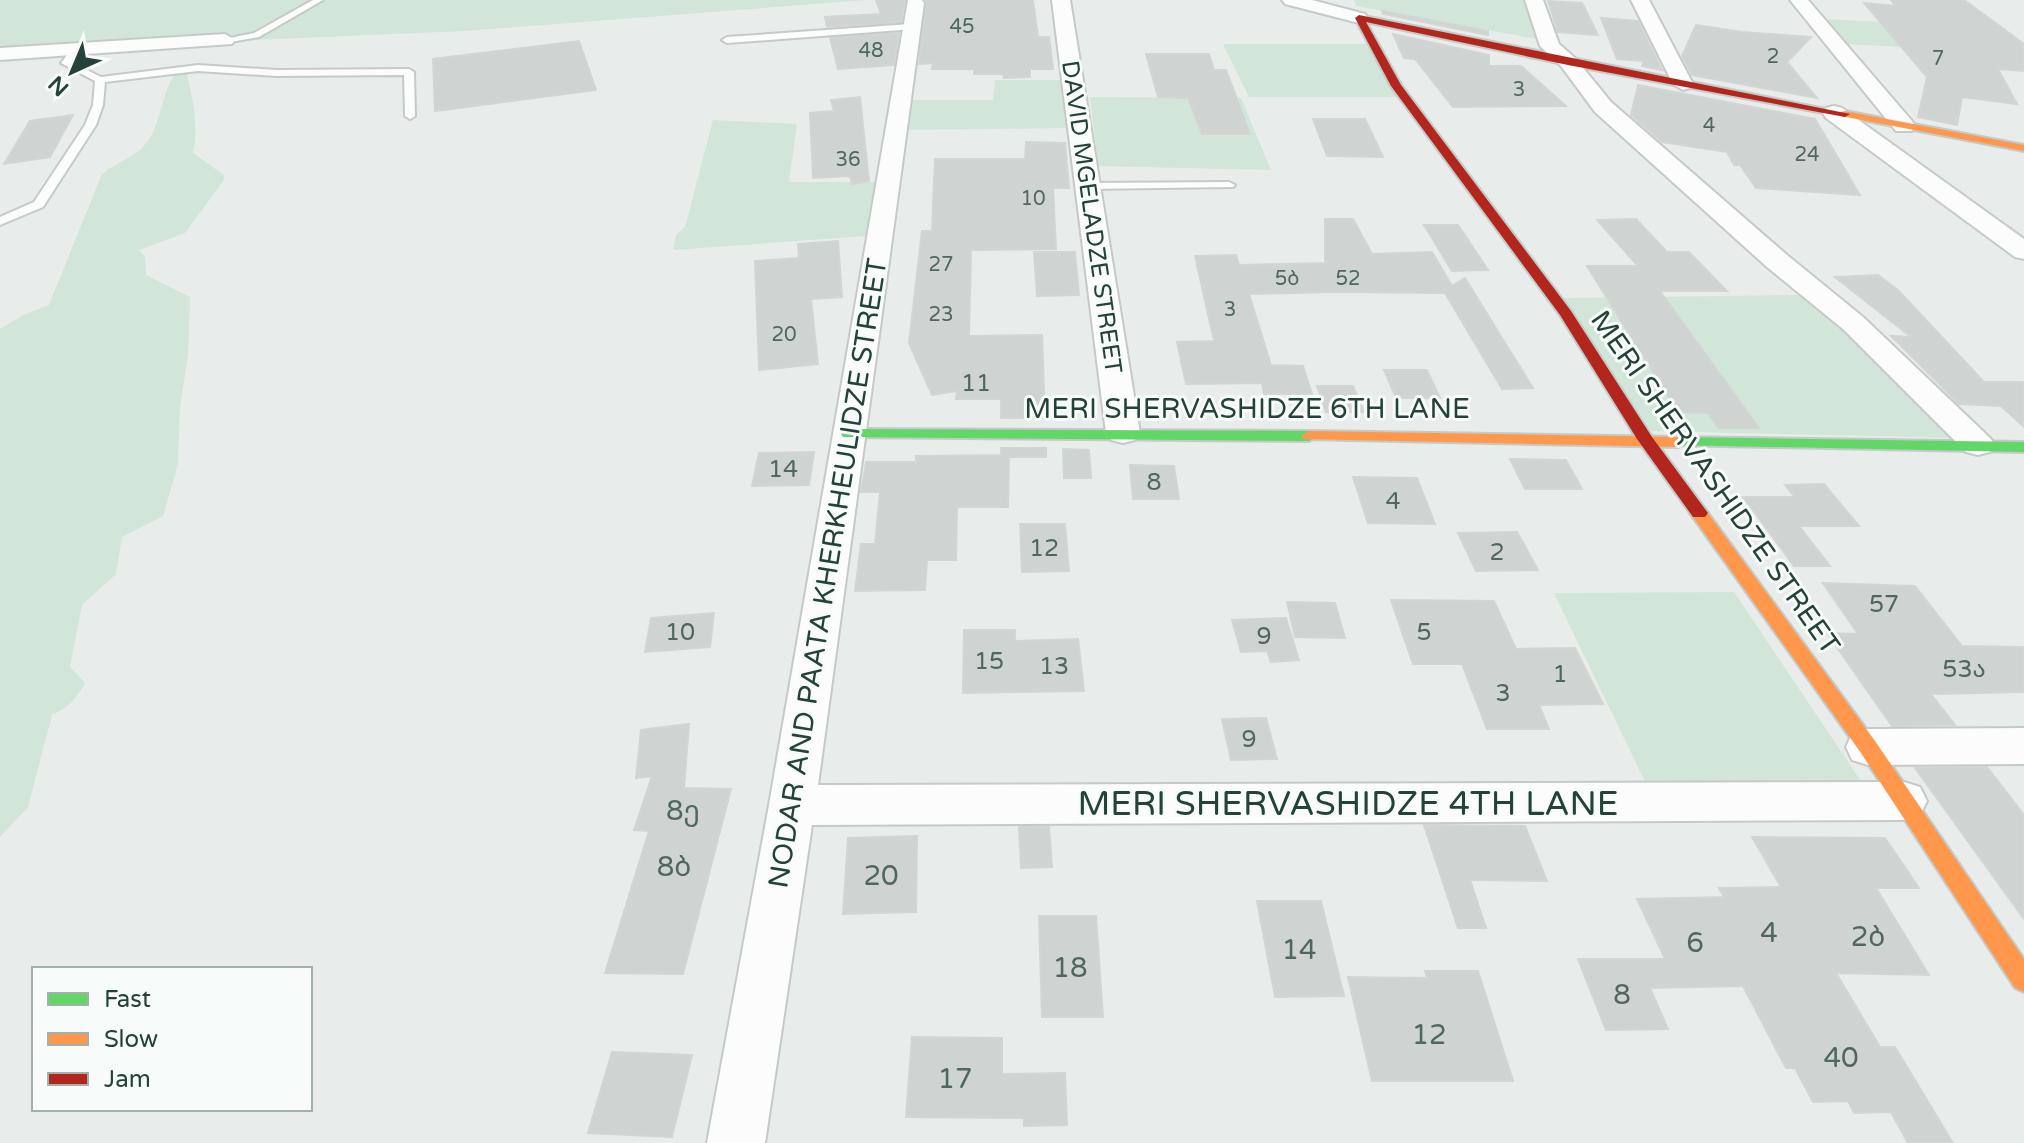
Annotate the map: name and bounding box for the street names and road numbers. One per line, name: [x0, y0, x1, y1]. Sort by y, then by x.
street label: DAVID MGELADZE STREET: [1055, 59, 1128, 376]
street label: NODAR AND PAATA KHERKHEULIDZE STREET: [761, 256, 895, 890]
street label: MERI SHERVASHIDZE STREET: [1583, 304, 1847, 661]
street label: MERI SHERVASHIDZE 6TH LANE: [1024, 392, 1470, 426]
street label: MERI SHERVASHIDZE 4TH LANE: [1077, 784, 1619, 825]

